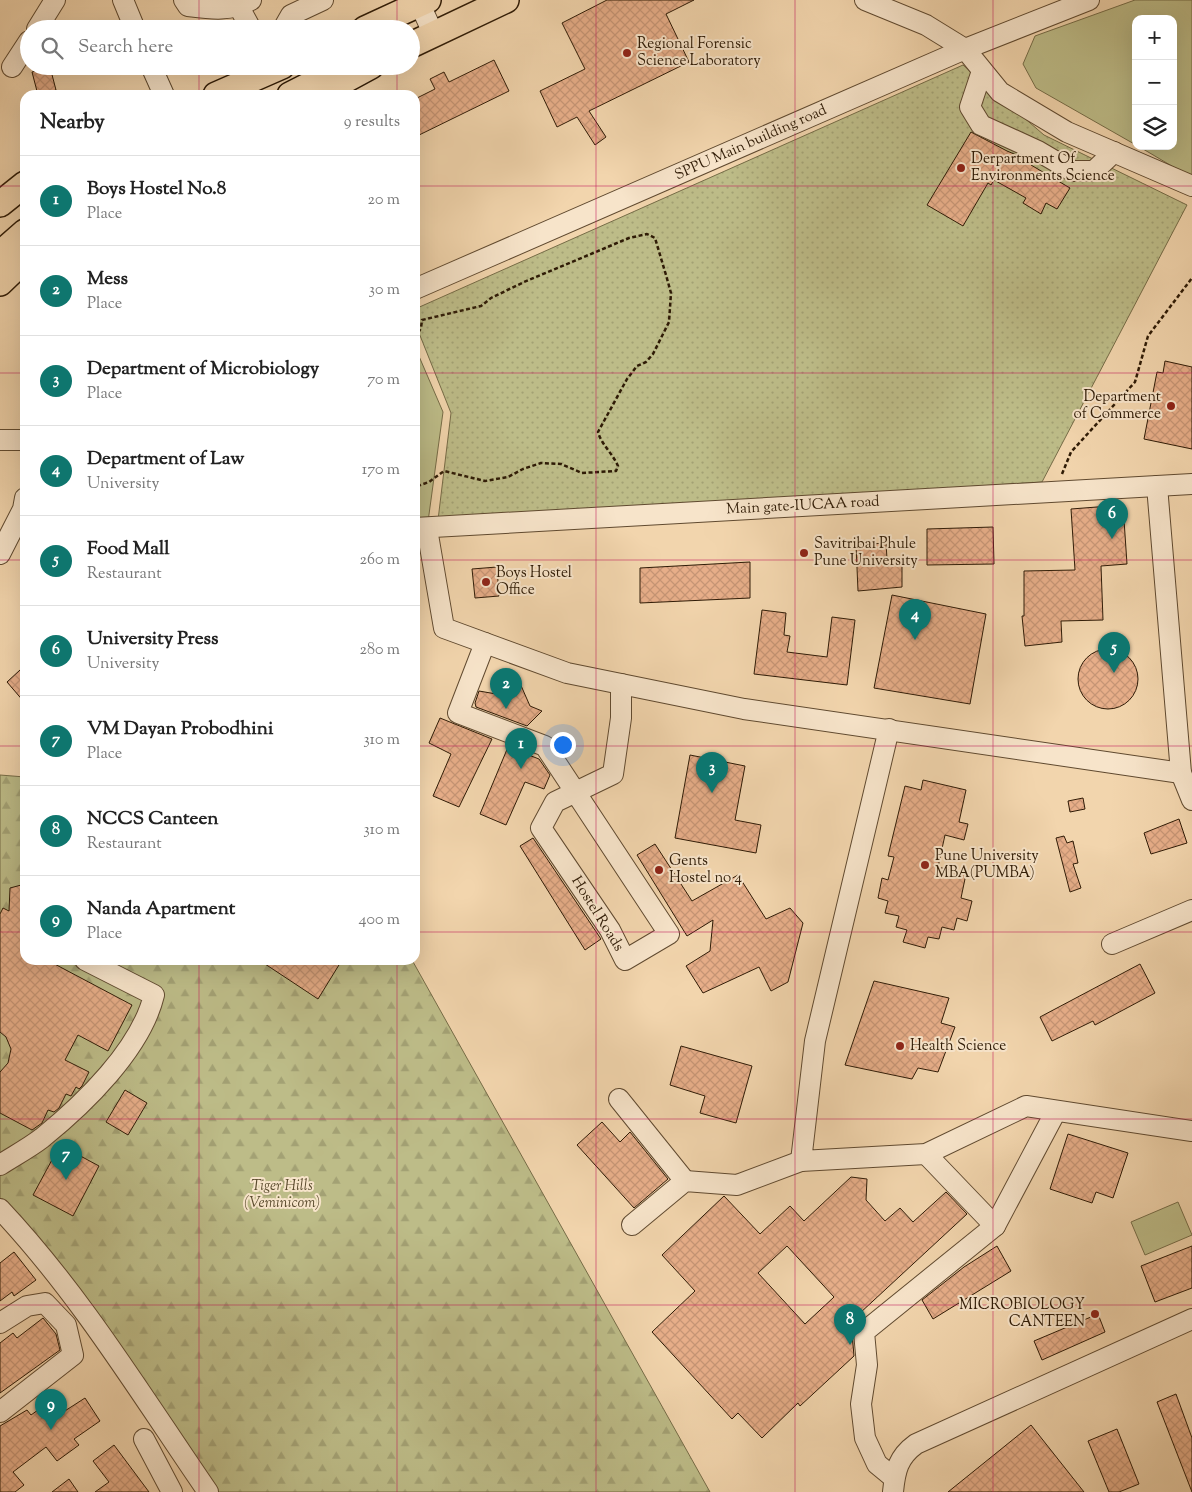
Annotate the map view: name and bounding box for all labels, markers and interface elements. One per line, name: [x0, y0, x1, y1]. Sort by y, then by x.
map controls: [1132, 15, 1177, 150]
button: +: [1132, 15, 1177, 60]
search box: [20, 20, 420, 75]
icon: search: [38, 34, 66, 62]
text: Search here: [78, 34, 173, 61]
place label: Regional Forensic Science Laboratory: [637, 34, 761, 72]
marker: Regional Forensic Science Laboratory: [621, 47, 633, 59]
button: −: [1132, 60, 1177, 105]
street label: SPPU Main building road: [672, 100, 831, 186]
button: layers: [1132, 105, 1177, 150]
text: Nearby: [40, 108, 105, 138]
text: 9 results: [344, 111, 400, 134]
place label: Derpartment Of Environments Science: [971, 149, 1115, 187]
marker: Derpartment Of Environments Science: [955, 162, 967, 174]
text: Boys Hostel No.8: [87, 176, 226, 203]
text: 1: [53, 189, 59, 212]
text: 20 m: [367, 189, 400, 212]
text: Place: [87, 203, 122, 226]
text: Mess: [87, 266, 128, 293]
text: 2: [52, 279, 60, 302]
text: 30 m: [369, 279, 400, 302]
text: Place: [87, 293, 122, 316]
text: Department of Microbiology: [87, 356, 319, 383]
text: 3: [53, 369, 59, 392]
text: 70 m: [367, 369, 400, 392]
text: Place: [87, 383, 122, 406]
place label: Department of Commerce: [1074, 387, 1161, 425]
marker: Department of Commerce: [1165, 400, 1177, 412]
text: Department of Law: [87, 446, 245, 473]
text: 4: [52, 459, 60, 482]
text: 170 m: [362, 459, 400, 482]
text: University: [87, 473, 160, 496]
street label: Main gate-IUCAA road: [726, 491, 881, 521]
pin: 6: [1096, 498, 1128, 539]
place label: Savitribai Phule Pune University: [814, 534, 918, 572]
text: Food Mall: [87, 536, 170, 563]
marker: Savitribai Phule Pune University: [798, 547, 810, 559]
text: 5: [53, 549, 59, 572]
text: 260 m: [359, 549, 400, 572]
text: Restaurant: [87, 563, 162, 586]
place label: Boys Hostel Office: [496, 563, 572, 601]
marker: Boys Hostel Office: [480, 576, 492, 588]
pin: 4: [899, 599, 931, 640]
text: University Press: [87, 626, 219, 653]
pin: 5: [1098, 632, 1130, 673]
text: 6: [52, 639, 60, 662]
text: 280 m: [359, 639, 400, 662]
text: University: [87, 653, 160, 676]
pin: 2: [490, 668, 522, 709]
text: VM Dayan Probodhini: [87, 716, 273, 743]
pin: 1: [505, 728, 537, 769]
text: 7: [52, 729, 60, 752]
text: 310 m: [363, 729, 400, 752]
your location: [550, 732, 576, 758]
text: Place: [87, 743, 122, 766]
pin: 3: [696, 752, 728, 793]
text: NCCS Canteen: [87, 806, 218, 833]
text: 8: [52, 819, 60, 842]
text: 310 m: [363, 819, 400, 842]
text: Restaurant: [87, 833, 162, 856]
place label: Pune University MBA(PUMBA): [935, 846, 1039, 884]
place label: Gents Hostel no 4: [669, 851, 743, 889]
marker: Pune University MBA(PUMBA): [919, 859, 931, 871]
marker: Gents Hostel no 4: [653, 864, 665, 876]
street label: Hostel Roads: [566, 872, 628, 956]
text: Nanda Apartment: [87, 896, 235, 923]
text: 9: [52, 909, 60, 932]
text: 400 m: [359, 909, 400, 932]
text: Place: [87, 923, 122, 946]
place label: Health Science: [910, 1036, 1006, 1057]
marker: Health Science: [894, 1040, 906, 1052]
pin: 7: [50, 1139, 82, 1180]
park label: Tiger Hills (Veminicom): [244, 1176, 320, 1214]
place label: MICROBIOLOGY CANTEEN: [959, 1295, 1085, 1333]
pin: 8: [834, 1304, 866, 1345]
marker: MICROBIOLOGY CANTEEN: [1089, 1308, 1101, 1320]
pin: 9: [35, 1389, 67, 1430]

